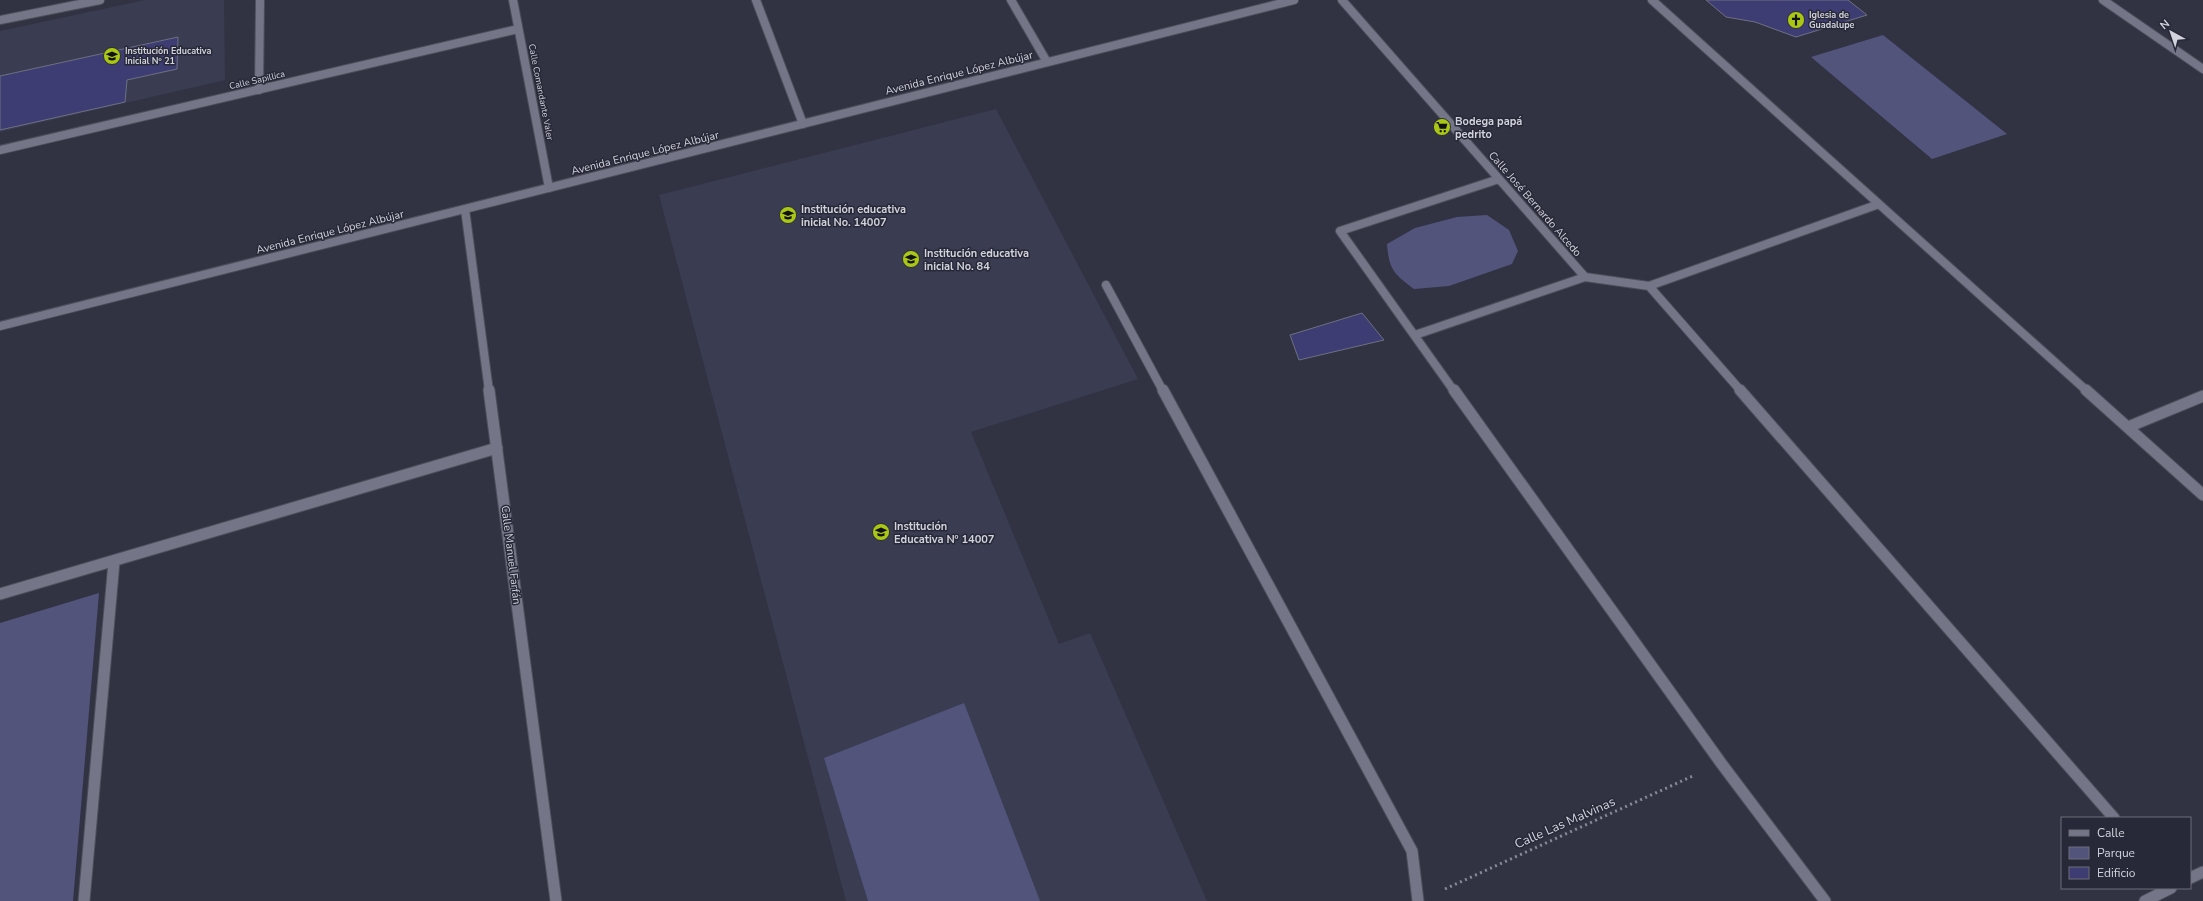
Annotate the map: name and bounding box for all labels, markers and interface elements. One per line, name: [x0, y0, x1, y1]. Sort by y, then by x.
place label: Iglesia de Guadalupe: [1809, 9, 1855, 31]
church icon: Iglesia de Guadalupe: [1786, 10, 1806, 30]
north arrow: [2151, 12, 2191, 52]
text: N: [2157, 16, 2173, 33]
street label: Calle Comandante Valer: [526, 43, 556, 142]
place label: Institución Educativa Inicial Nº 21: [125, 45, 211, 67]
school or university icon: Institución Educativa Inicial Nº 21: [102, 46, 122, 66]
street label: Avenida Enrique López Albújar: [884, 47, 1035, 99]
street label: Calle Sapillica: [228, 68, 286, 92]
place label: Bodega papá pedrito: [1455, 114, 1522, 142]
supermarket icon: Bodega papá pedrito: [1432, 117, 1452, 137]
street label: Avenida Enrique López Albújar: [570, 127, 721, 179]
street label: Calle José Bernardo Alcedo: [1485, 148, 1585, 260]
place label: Institución educativa inicial No. 14007: [801, 202, 906, 230]
school or university icon: Institución educativa inicial No. 14007: [778, 205, 798, 225]
street label: Avenida Enrique López Albújar: [255, 206, 406, 258]
place label: Institución educativa inicial No. 84: [924, 246, 1029, 274]
school or university icon: Institución educativa inicial No. 84: [901, 249, 921, 269]
street label: Calle Manuel Farfán: [498, 505, 524, 605]
place label: Institución Educativa Nº 14007: [894, 519, 994, 547]
school or university icon: Institución Educativa Nº 14007: [871, 522, 891, 542]
street label: Calle Las Malvinas: [1512, 793, 1618, 853]
legend: [2061, 817, 2191, 889]
text: Calle: [2097, 825, 2125, 841]
text: Parque: [2097, 845, 2135, 861]
text: Edificio: [2097, 865, 2136, 881]

